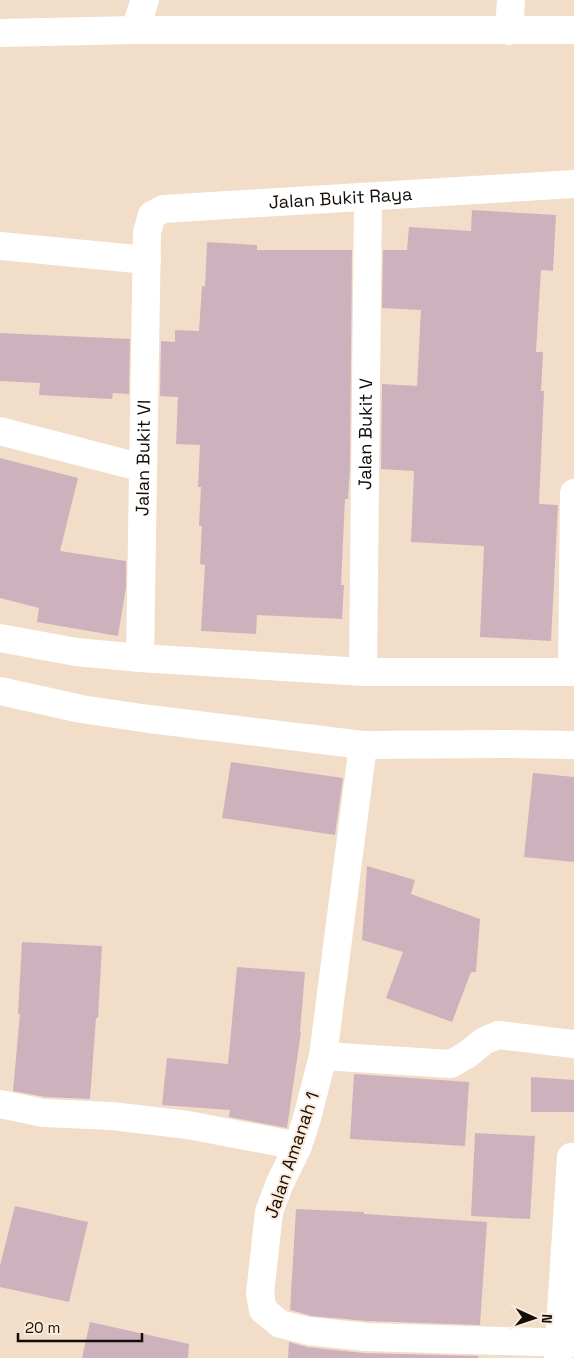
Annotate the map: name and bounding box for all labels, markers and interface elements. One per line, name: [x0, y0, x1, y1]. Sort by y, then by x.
street label: Jalan Bukit Raya: [268, 182, 413, 214]
street label: Jalan Bukit V: [353, 378, 377, 490]
street label: Jalan Bukit VI: [130, 400, 155, 516]
street label: Jalan Amanah 1: [259, 1088, 324, 1221]
north arrow: [509, 1293, 559, 1343]
scale bar: [18, 1310, 141, 1342]
text: N: [538, 1314, 556, 1324]
text: 20 m: [25, 1318, 60, 1337]

